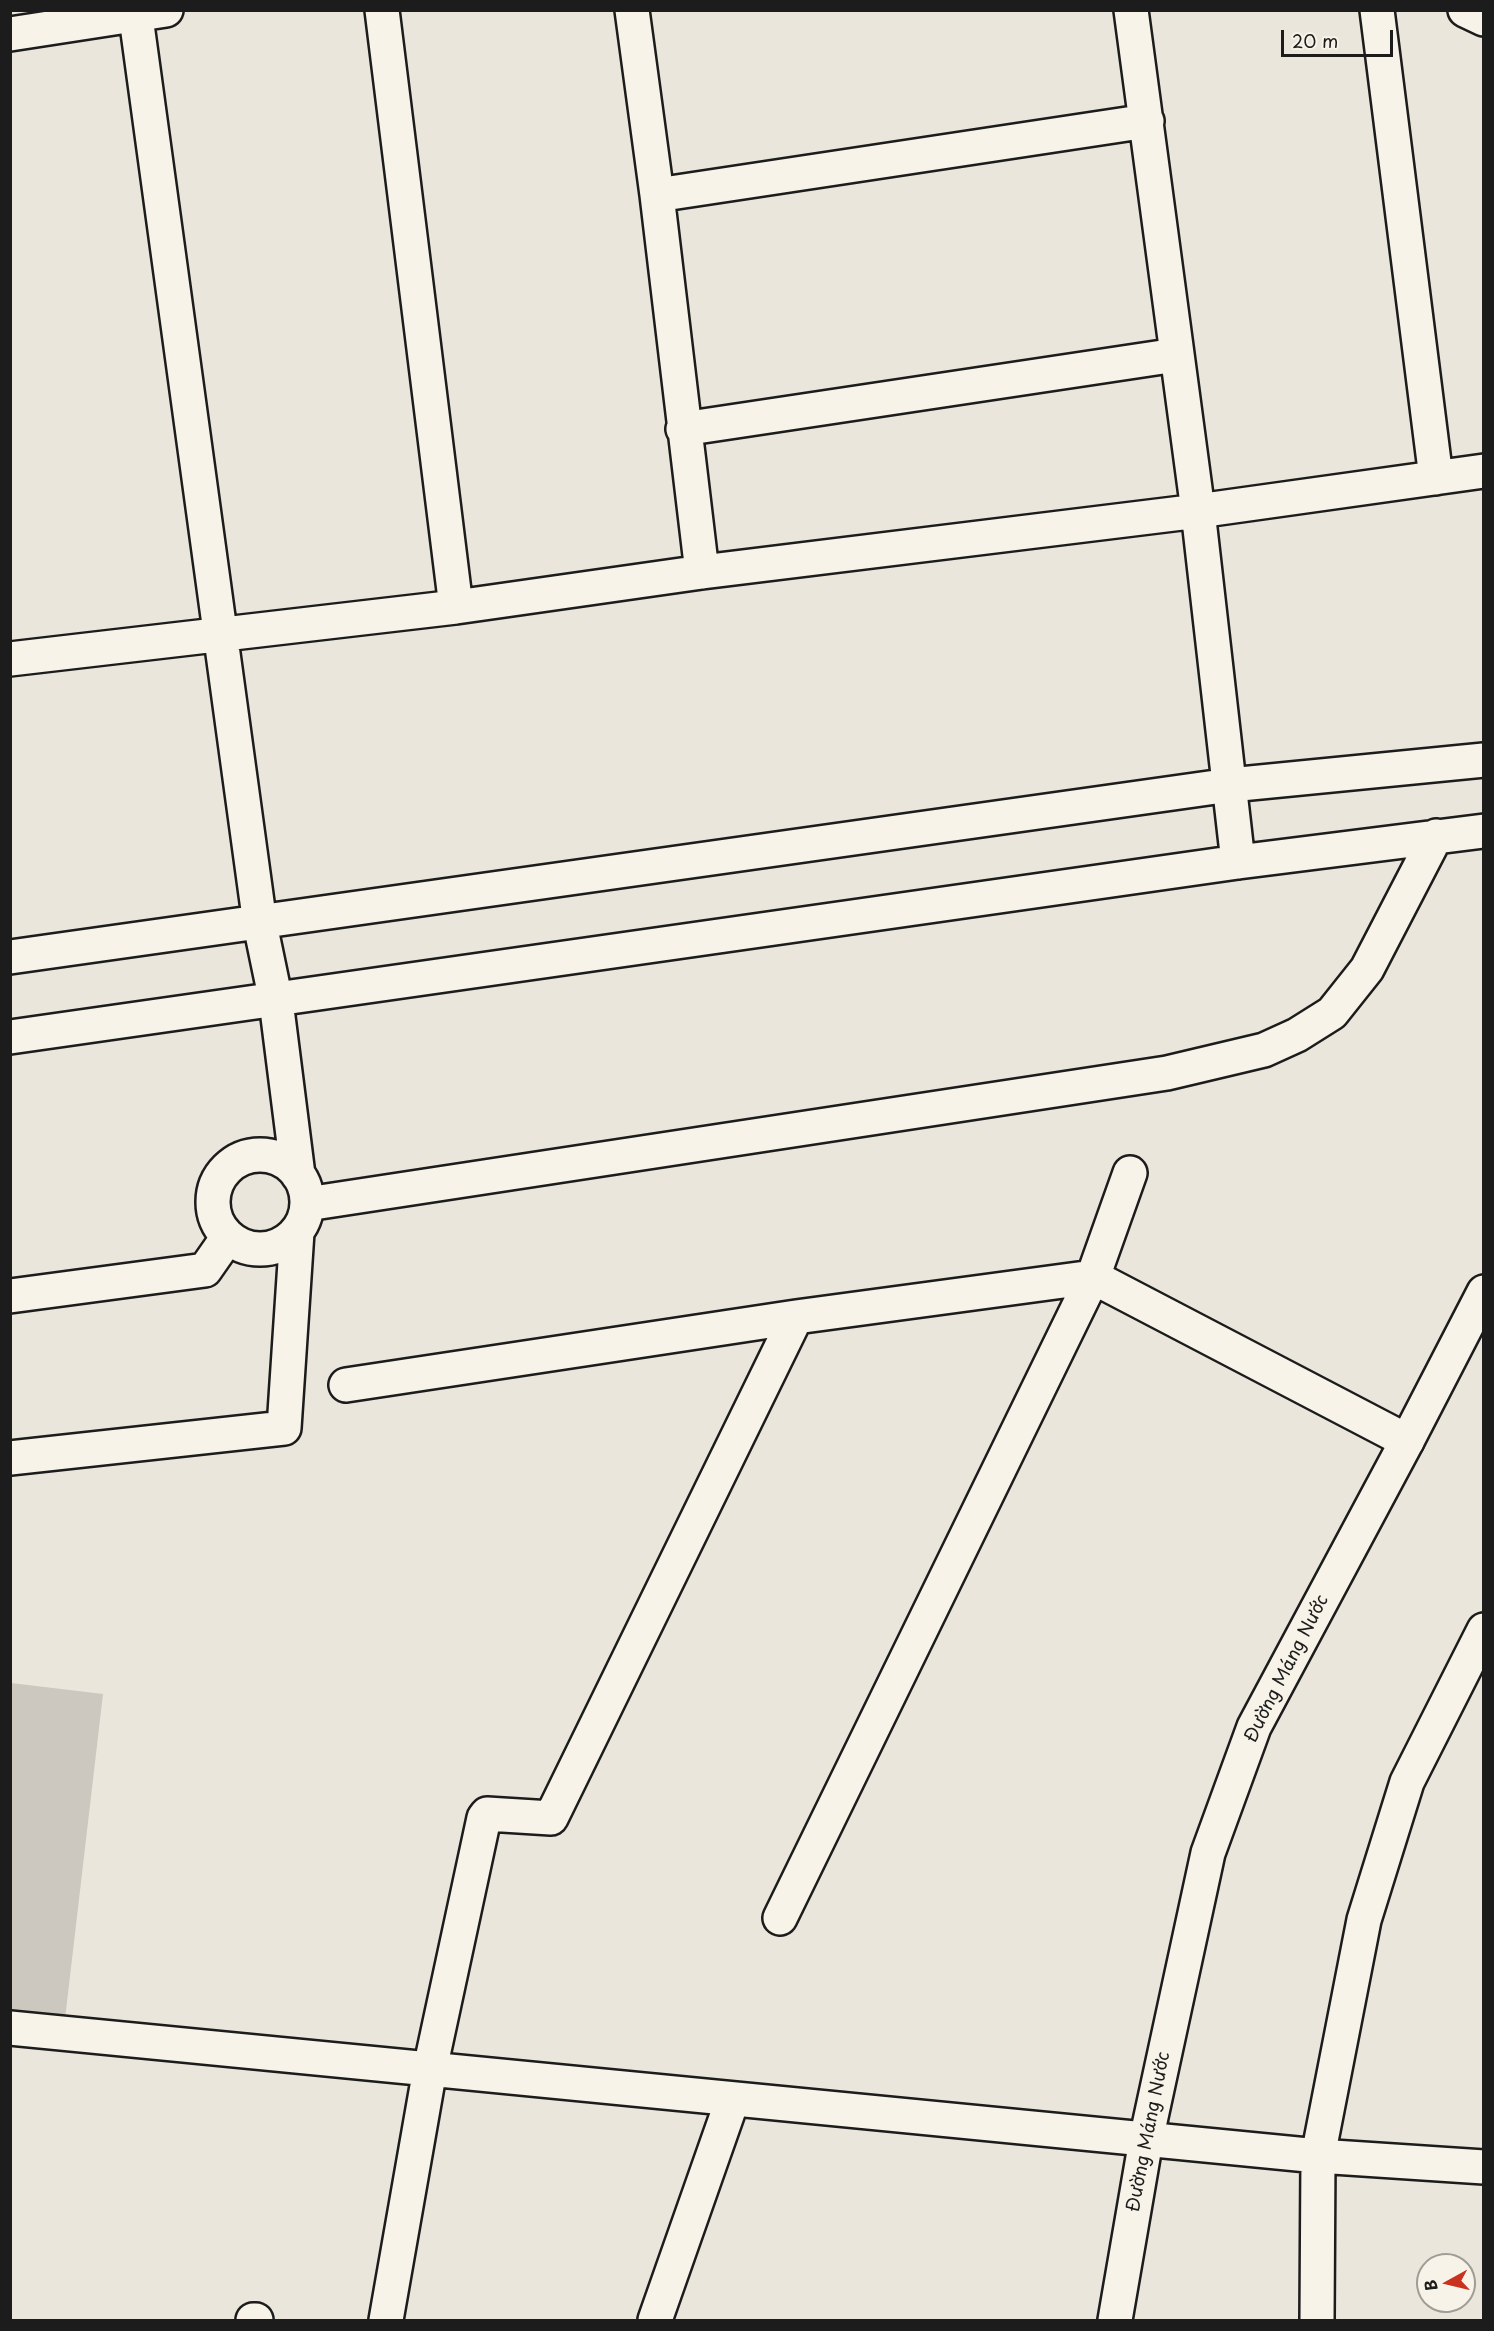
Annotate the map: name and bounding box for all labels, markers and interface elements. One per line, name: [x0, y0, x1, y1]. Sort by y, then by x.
scale bar: [1284, 18, 1396, 56]
text: 20 m: [1292, 27, 1338, 54]
street label: Đường Máng Nước: [1240, 1592, 1334, 1746]
street label: Đường Máng Nước: [1123, 2050, 1175, 2214]
north arrow: [1416, 2253, 1476, 2313]
text: B: [1418, 2278, 1443, 2292]

